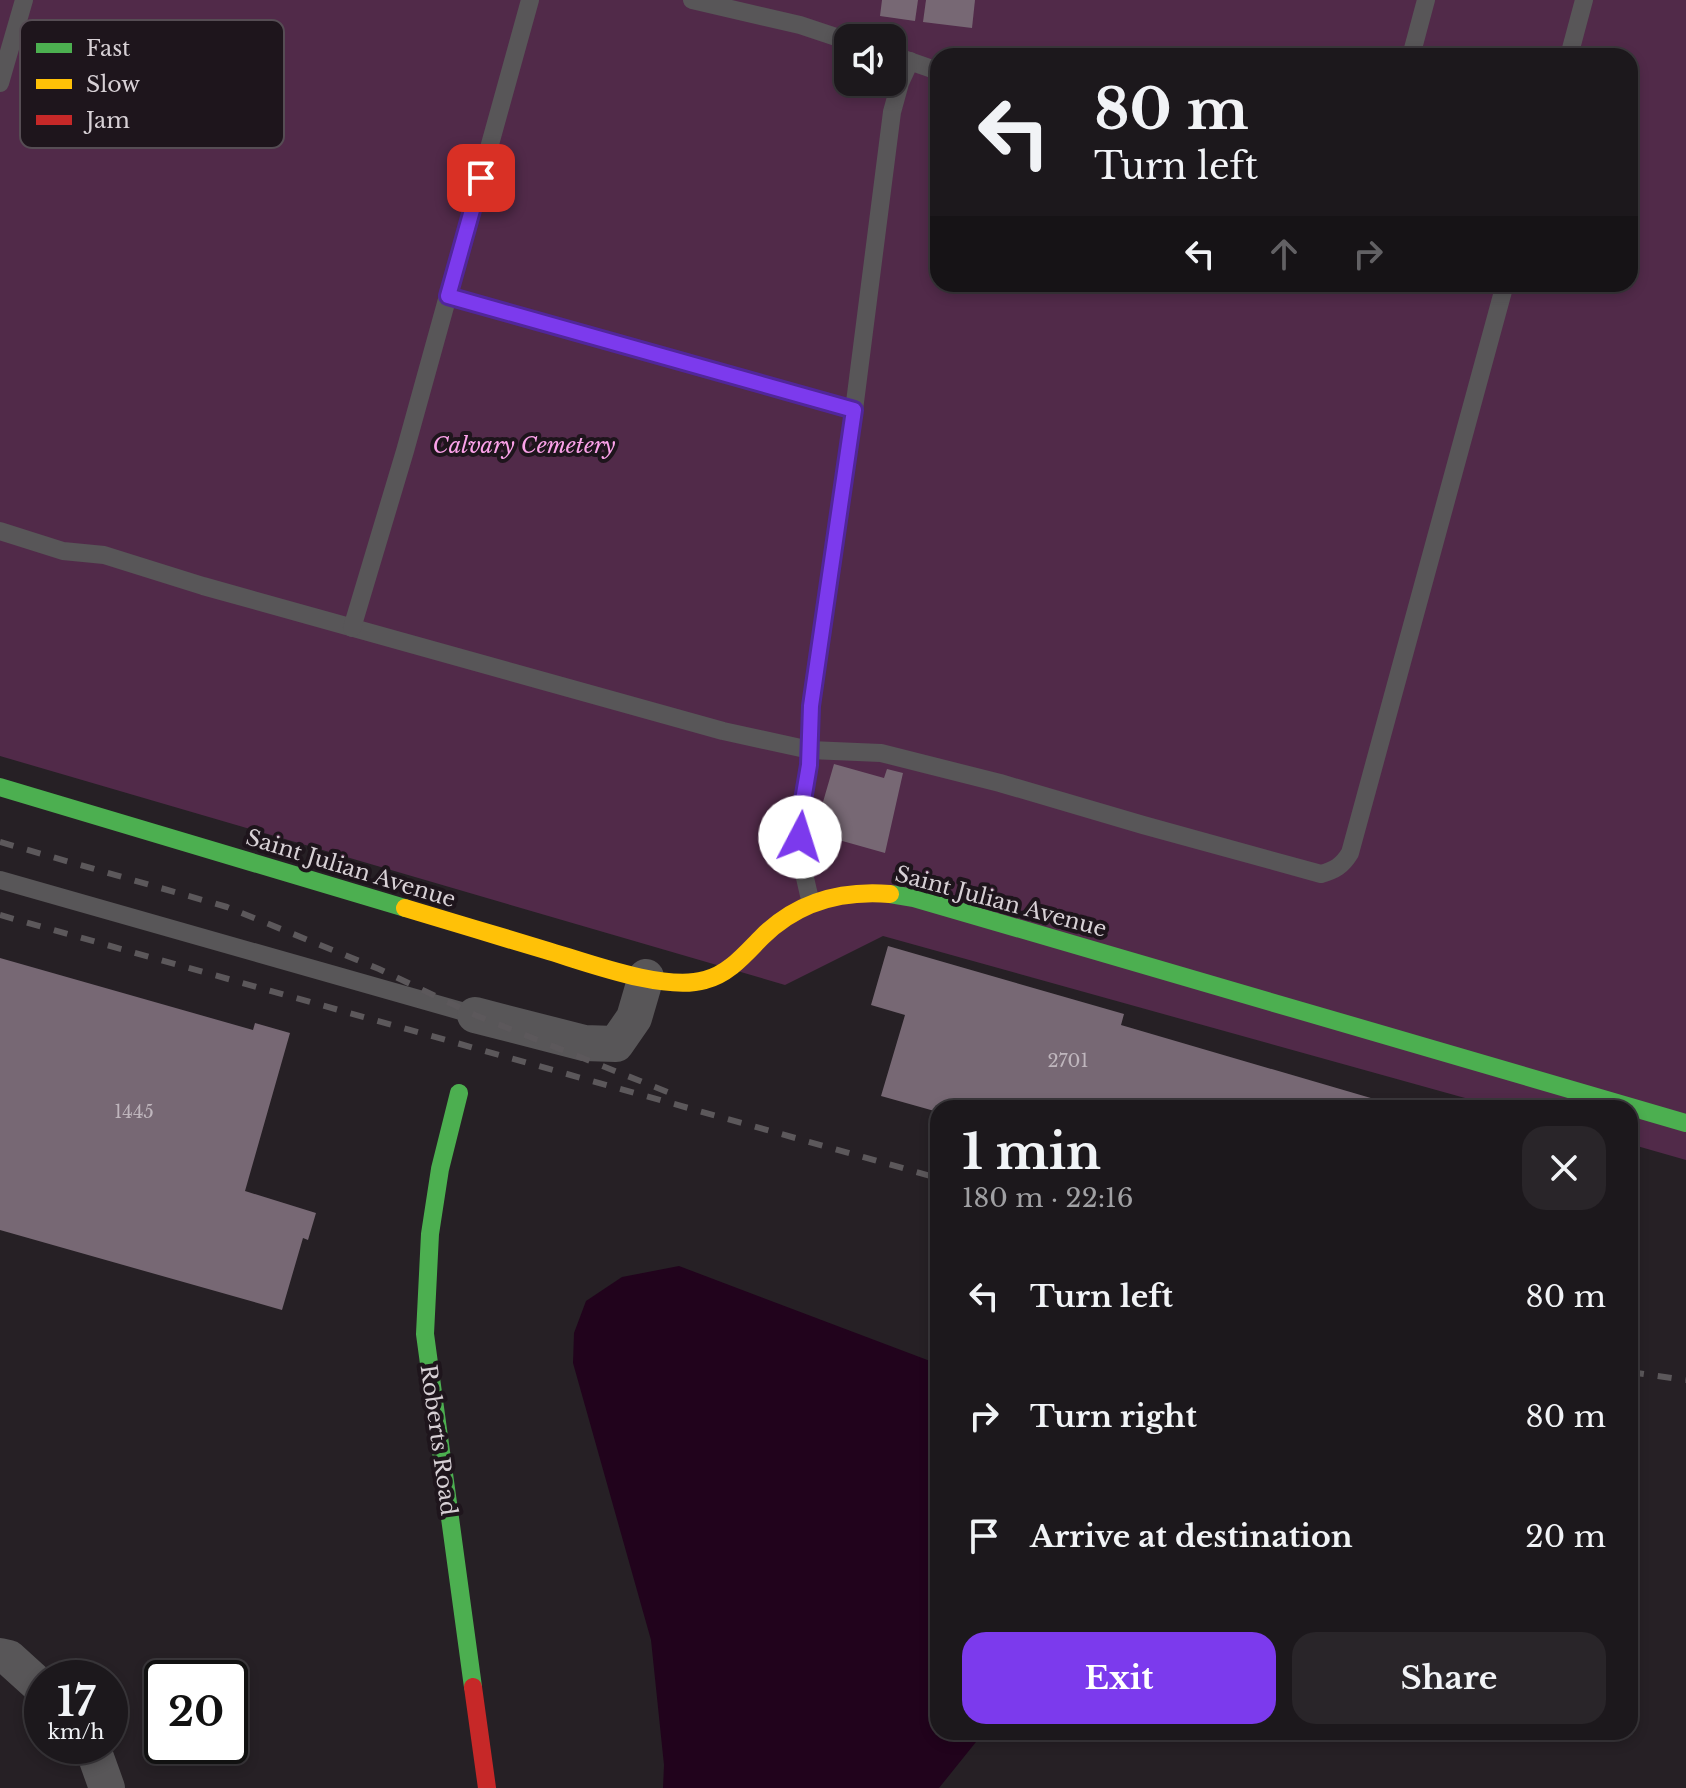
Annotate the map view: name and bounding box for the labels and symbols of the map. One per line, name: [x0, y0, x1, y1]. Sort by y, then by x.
legend: [20, 20, 284, 148]
text: Fast: [86, 35, 131, 62]
text: Slow: [86, 71, 140, 98]
text: Jam: [83, 107, 130, 134]
pin: [447, 144, 515, 212]
park label: Calvary Cemetery: [433, 432, 616, 459]
position arrow: [758, 795, 842, 879]
street label: Saint Julian Avenue: [243, 824, 459, 913]
street label: Saint Julian Avenue: [892, 860, 1110, 943]
house number: 2701: [1047, 1050, 1089, 1072]
house number: 1445: [114, 1101, 154, 1123]
street label: Roberts Road: [415, 1363, 462, 1517]
speed limit sign: 20: [144, 1660, 248, 1764]

